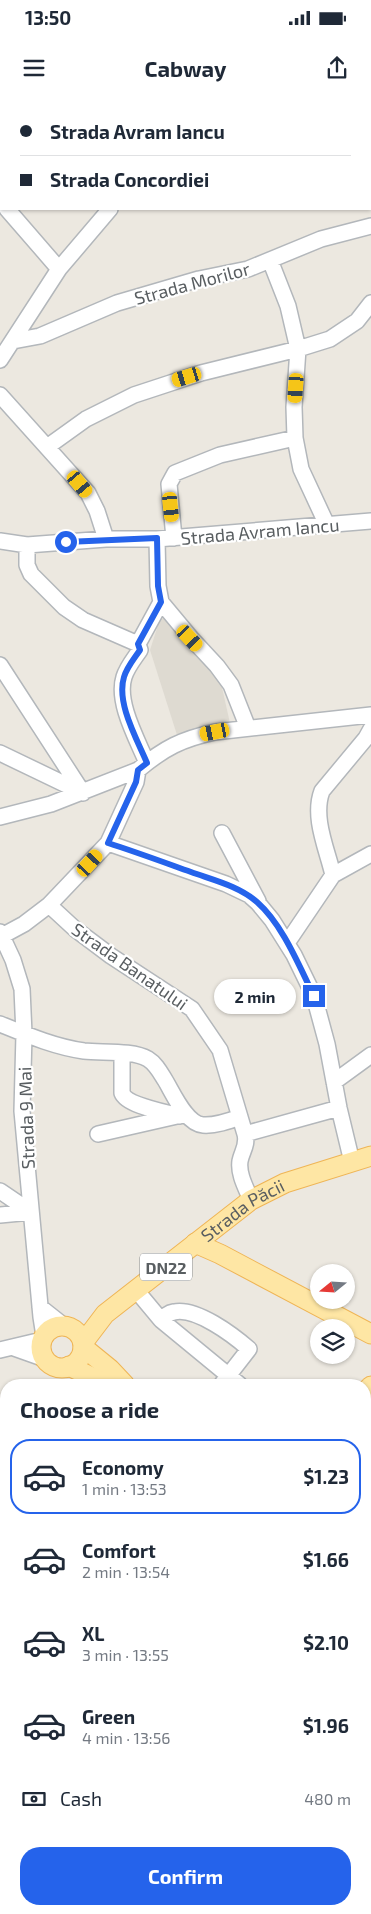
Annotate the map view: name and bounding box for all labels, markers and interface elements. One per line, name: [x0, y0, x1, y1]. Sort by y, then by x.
text: 13:50: [25, 6, 71, 29]
icon: menu: [20, 54, 48, 82]
icon: share: [323, 54, 351, 82]
text: Cabway: [145, 55, 226, 81]
text: Strada Avram Iancu: [50, 120, 225, 143]
text: Strada Concordiei: [50, 168, 209, 191]
street label: Strada Morilor: [132, 257, 252, 309]
car: [170, 365, 203, 389]
car: [287, 373, 304, 403]
car: [64, 468, 95, 500]
car: [161, 491, 180, 523]
street label: Strada Avram Iancu: [180, 513, 340, 549]
route start: [55, 531, 77, 553]
car: [174, 622, 205, 654]
car: [198, 722, 231, 742]
car: [74, 847, 105, 879]
street label: Strada Banatului: [68, 918, 192, 1014]
callout: 2 min: [214, 978, 296, 1014]
route end: [303, 985, 325, 1007]
text: 2 min: [235, 987, 275, 1006]
street label: Strada 9 Mai: [13, 1066, 39, 1170]
street label: Strada Păcii: [196, 1174, 288, 1246]
road number: DN22: [140, 1254, 192, 1280]
north arrow: [310, 1264, 355, 1309]
map controls: [310, 1264, 355, 1364]
button: layers: [310, 1319, 355, 1364]
text: Choose a ride: [20, 1396, 159, 1422]
icon: car: [22, 1454, 67, 1499]
text: Economy: [82, 1456, 164, 1479]
text: $1.23: [303, 1465, 349, 1488]
text: 1 min · 13:53: [82, 1479, 167, 1498]
icon: car: [22, 1537, 67, 1582]
text: Comfort: [82, 1539, 156, 1562]
text: $1.66: [303, 1548, 349, 1571]
text: 2 min · 13:54: [82, 1562, 170, 1581]
icon: car: [22, 1620, 67, 1665]
text: XL: [82, 1622, 104, 1645]
text: $2.10: [303, 1631, 349, 1654]
text: 3 min · 13:55: [82, 1645, 169, 1664]
icon: car: [22, 1703, 67, 1748]
text: Green: [82, 1705, 135, 1728]
text: $1.96: [303, 1714, 349, 1737]
text: 4 min · 13:56: [82, 1728, 170, 1747]
icon: cash: [20, 1785, 48, 1813]
text: Cash: [60, 1787, 102, 1810]
text: 480 m: [304, 1789, 351, 1808]
button: Confirm: [20, 1847, 351, 1905]

